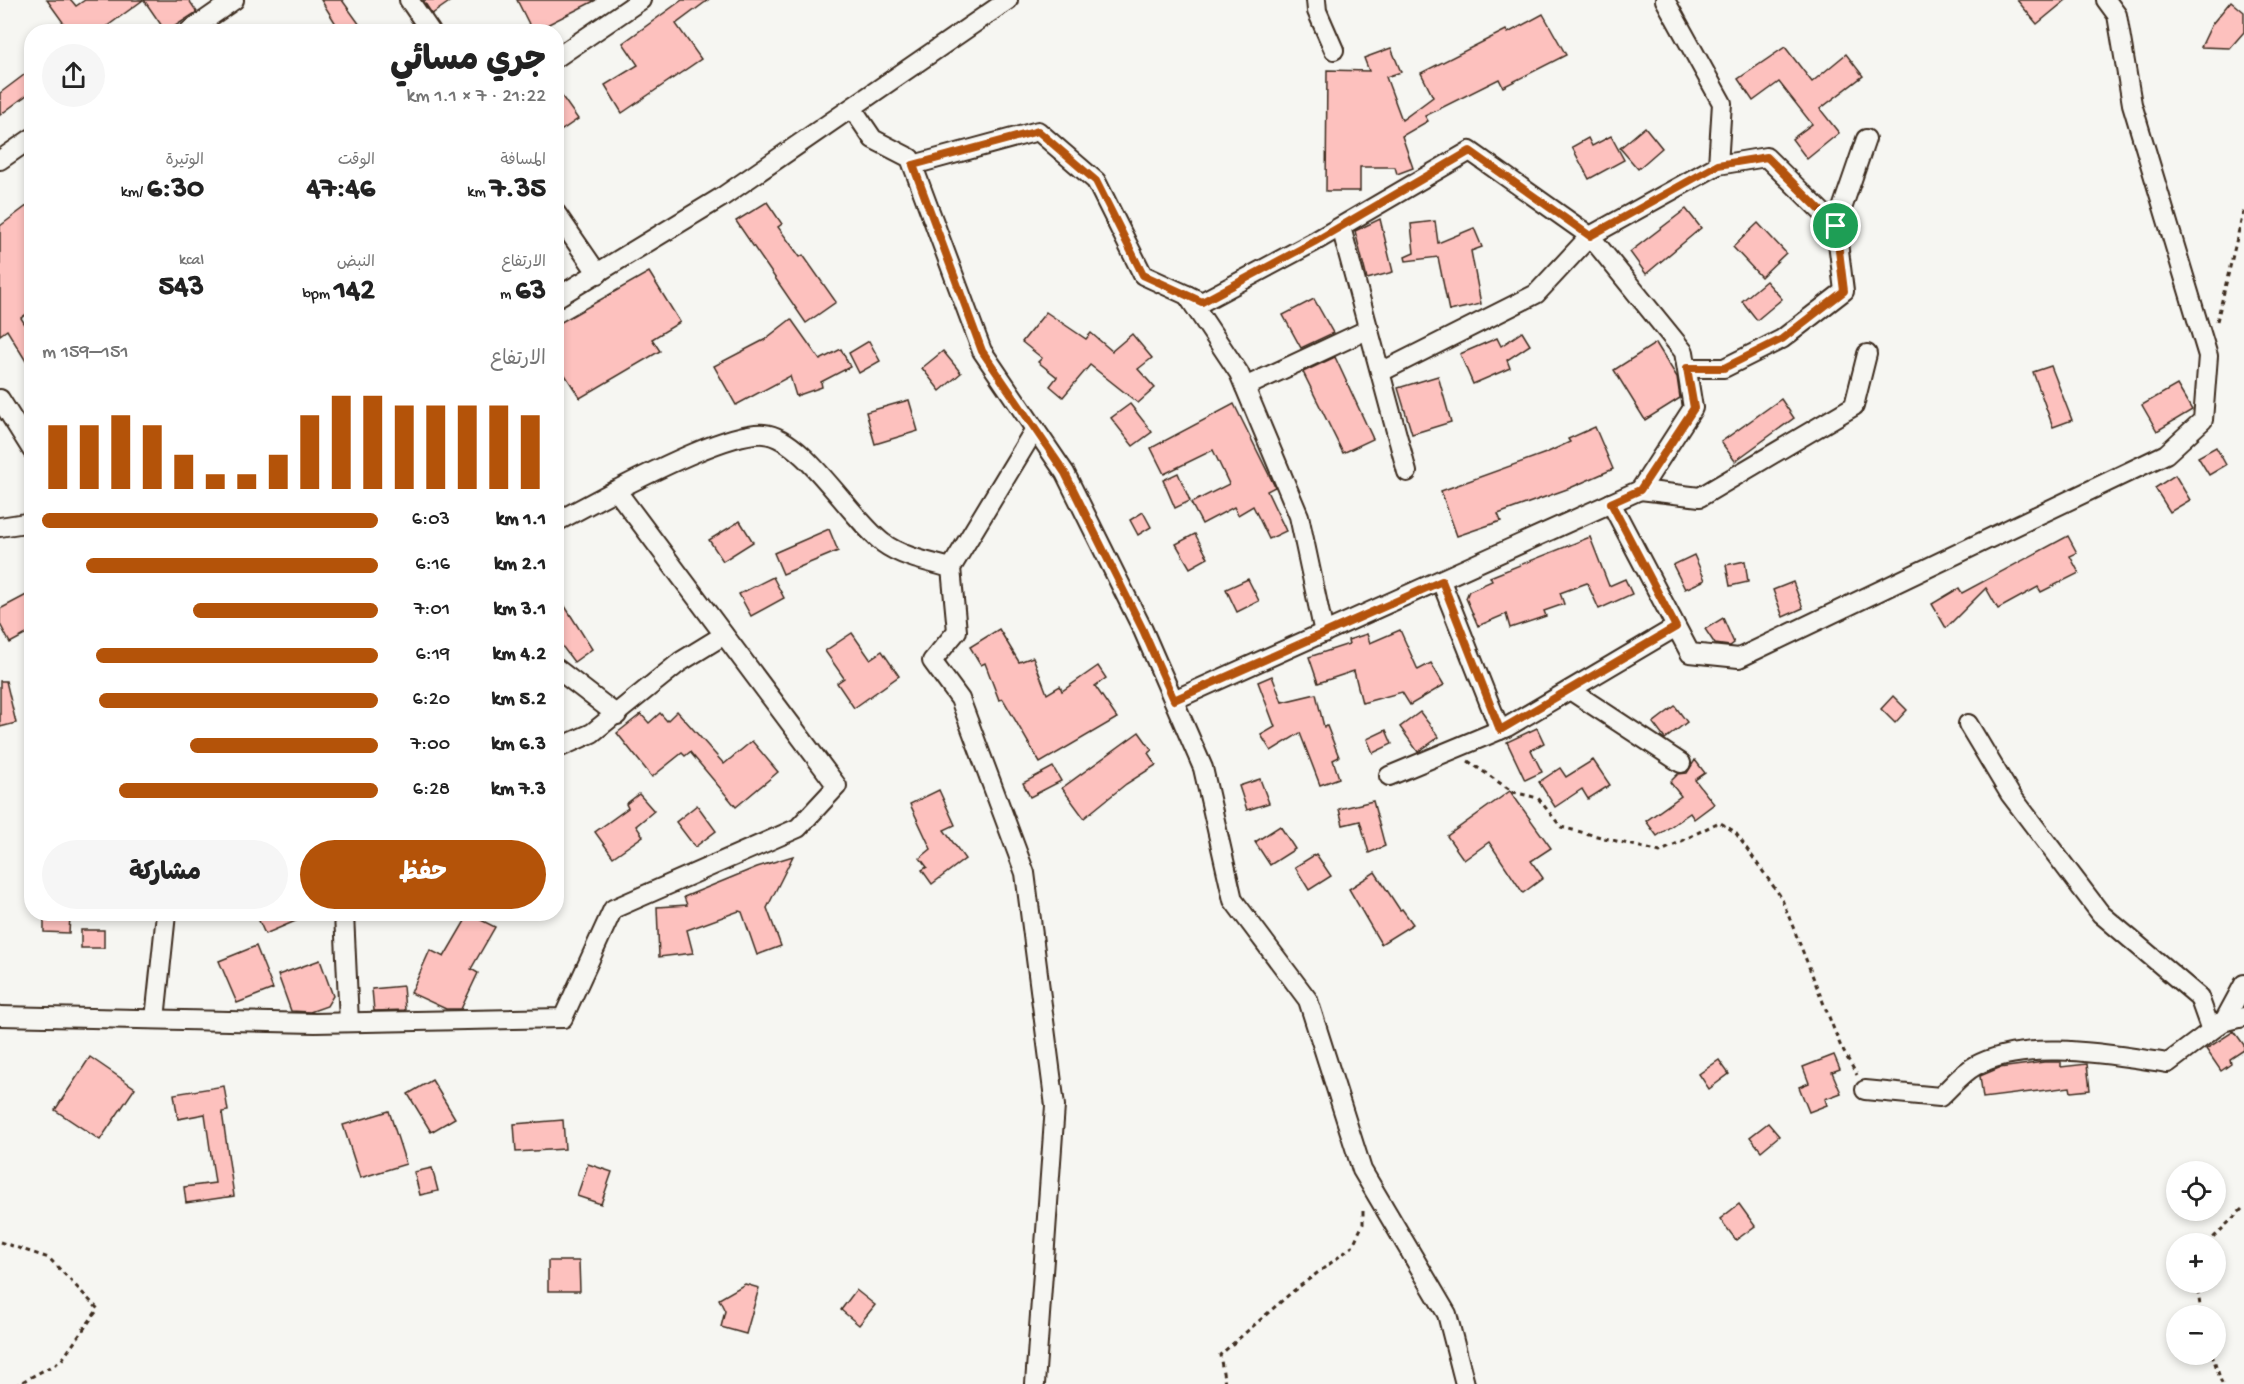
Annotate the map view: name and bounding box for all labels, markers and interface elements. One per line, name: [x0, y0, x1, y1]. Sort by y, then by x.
button: share: [42, 44, 105, 107]
text: جري مسائي: [390, 44, 546, 82]
text: 21:22 · 7 × 1.1 km: [407, 86, 546, 109]
text: الوتيرة: [165, 152, 204, 171]
text: الوقت: [338, 152, 375, 171]
text: المسافة: [500, 152, 546, 171]
text: 6:30: [147, 173, 204, 208]
text: 47:46: [306, 173, 375, 208]
text: 7.35: [490, 173, 546, 208]
text: /km: [121, 184, 147, 203]
text: km: [467, 184, 490, 203]
pin: [1810, 200, 1861, 251]
icon: arrive: [1819, 209, 1852, 242]
text: kcal: [179, 252, 204, 271]
text: النبض: [337, 254, 375, 273]
text: الارتفاع: [501, 254, 546, 273]
text: 543: [158, 271, 204, 306]
text: 142: [334, 275, 375, 310]
text: 63: [515, 275, 546, 310]
text: bpm: [303, 286, 334, 305]
text: m: [500, 286, 515, 305]
text: 151–159 m: [42, 342, 129, 365]
text: الارتفاع: [490, 349, 546, 372]
text: 6:03: [412, 509, 450, 532]
text: 1.1 km: [496, 509, 546, 532]
text: 6:16: [415, 554, 450, 577]
text: 2.1 km: [494, 554, 546, 577]
text: 7:01: [414, 599, 450, 622]
text: 3.1 km: [493, 599, 546, 622]
text: 6:19: [415, 644, 450, 667]
text: 4.2 km: [493, 644, 546, 667]
text: 6:20: [412, 689, 450, 712]
text: 5.2 km: [492, 689, 546, 712]
text: 7:00: [411, 734, 450, 757]
text: 6.3 km: [491, 734, 546, 757]
text: 6:28: [413, 779, 450, 802]
text: 7.3 km: [491, 779, 546, 802]
button: مشاركة: [42, 840, 288, 909]
button: حفظ: [300, 840, 546, 909]
map controls: [2166, 1161, 2226, 1365]
button: locate: [2166, 1161, 2226, 1221]
button: +: [2166, 1233, 2226, 1293]
button: −: [2166, 1305, 2226, 1365]

